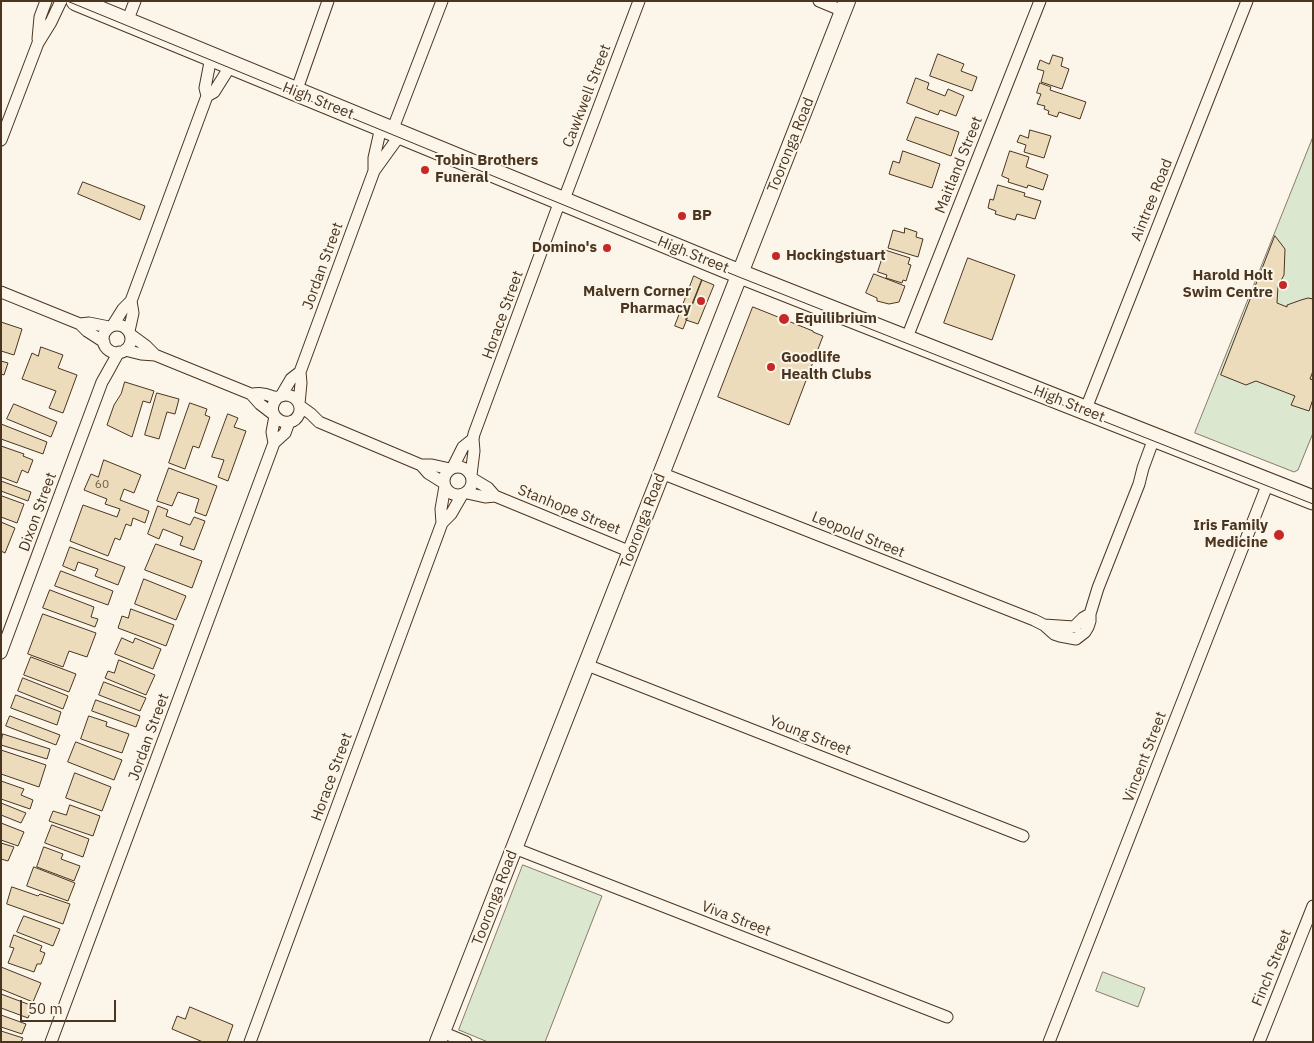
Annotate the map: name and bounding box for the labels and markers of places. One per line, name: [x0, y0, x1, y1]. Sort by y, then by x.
place label: Tobin Brothers Funeral: [435, 152, 538, 187]
marker: Tobin Brothers Funeral: [419, 164, 431, 176]
place label: BP: [692, 207, 712, 225]
marker: BP: [676, 210, 688, 222]
place label: Domino's: [532, 239, 597, 257]
marker: Domino's: [601, 242, 613, 254]
place label: Hockingstuart: [786, 247, 886, 265]
marker: Hockingstuart: [770, 250, 782, 262]
place label: Harold Holt Swim Centre: [1182, 267, 1273, 302]
marker: Harold Holt Swim Centre: [1277, 279, 1289, 291]
place label: Malvern Corner Pharmacy: [583, 283, 691, 318]
marker: Malvern Corner Pharmacy: [695, 295, 707, 307]
place label: Equilibrium: [795, 310, 877, 328]
marker: Equilibrium: [777, 312, 791, 326]
place label: Goodlife Health Clubs: [781, 349, 871, 384]
marker: Goodlife Health Clubs: [765, 361, 777, 373]
place label: Iris Family Medicine: [1193, 517, 1268, 552]
marker: Iris Family Medicine: [1272, 528, 1286, 542]

